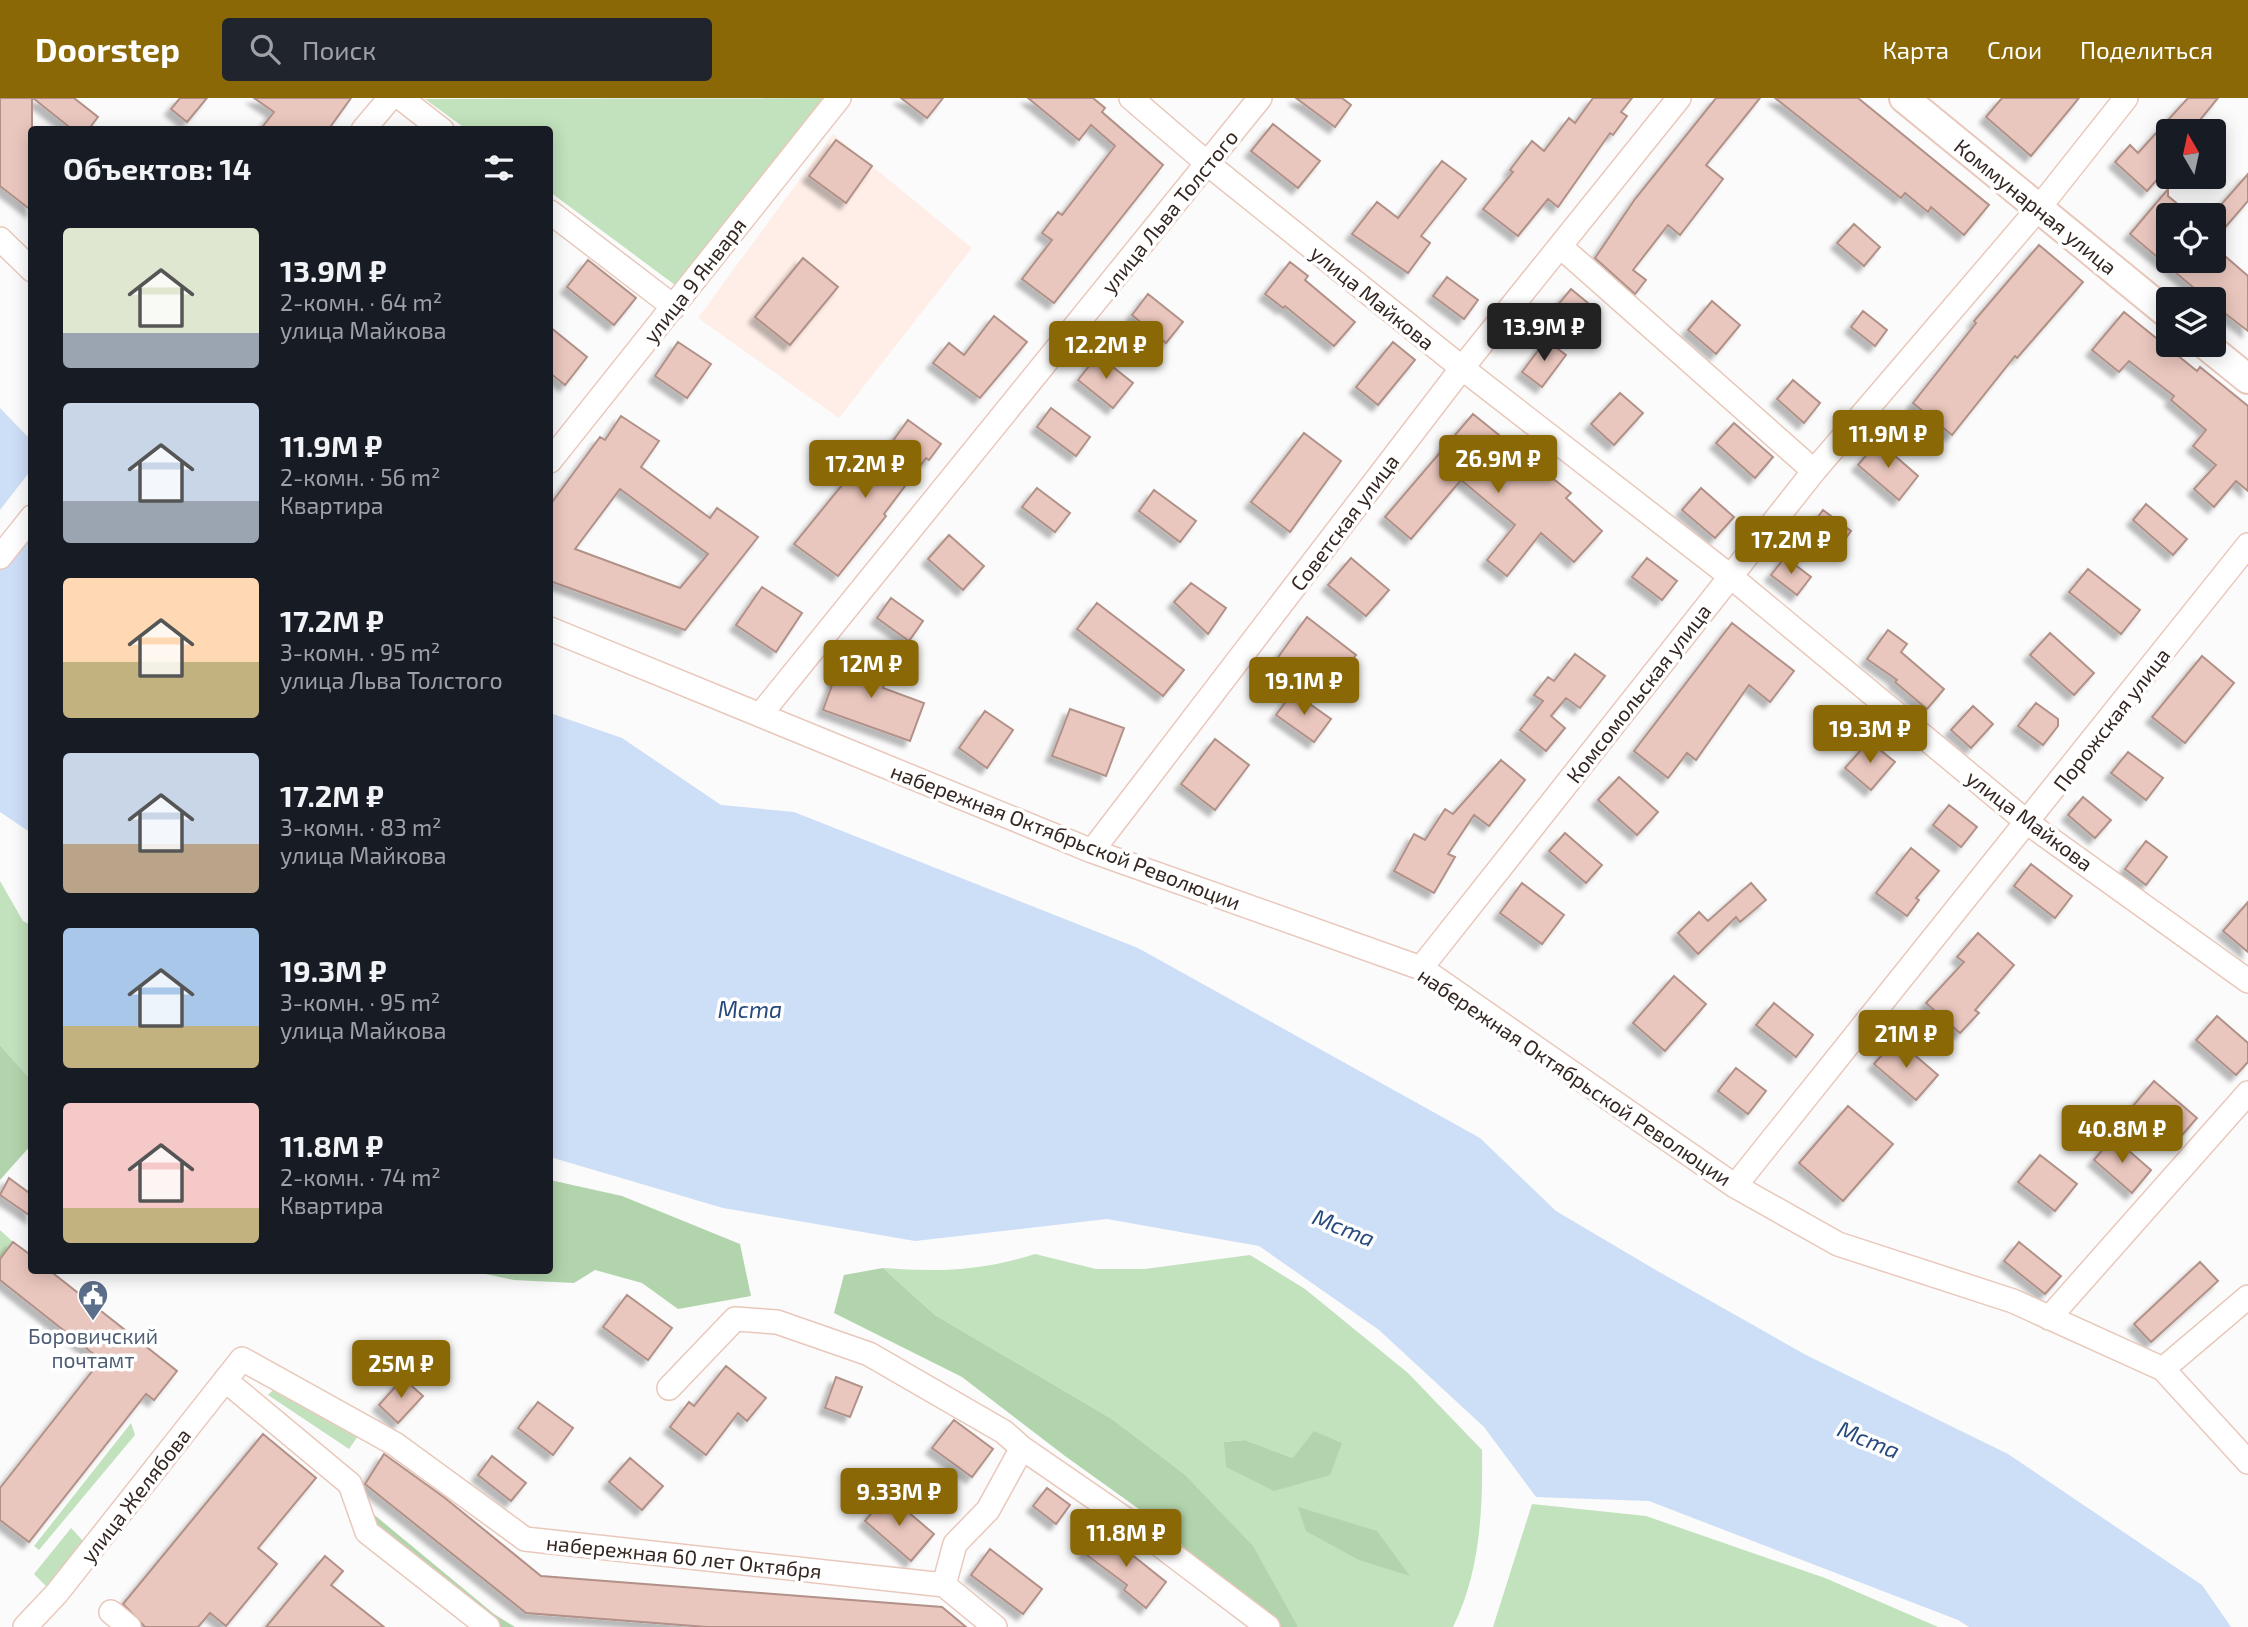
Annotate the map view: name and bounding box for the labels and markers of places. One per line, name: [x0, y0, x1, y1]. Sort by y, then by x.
pin: 13.9M ₽: [1479, 303, 1609, 363]
pin: 12.2M ₽: [1041, 322, 1171, 381]
pin: 11.9M ₽: [1823, 410, 1953, 470]
pin: 26.9M ₽: [1433, 436, 1563, 495]
pin: 17.2M ₽: [800, 440, 930, 500]
pin: 17.2M ₽: [1726, 517, 1856, 576]
pin: 12M ₽: [822, 640, 920, 700]
pin: 19.1M ₽: [1239, 658, 1369, 717]
pin: 19.3M ₽: [1805, 706, 1935, 765]
pin: 21M ₽: [1857, 1010, 1955, 1070]
pin: 40.8M ₽: [2057, 1105, 2187, 1165]
public building icon: Боровичский почтамт: [76, 1278, 110, 1322]
place label: Боровичский почтамт: [28, 1323, 158, 1372]
pin: 25M ₽: [352, 1340, 450, 1400]
pin: 9.33M ₽: [834, 1468, 964, 1528]
pin: 11.8M ₽: [1061, 1510, 1191, 1569]

